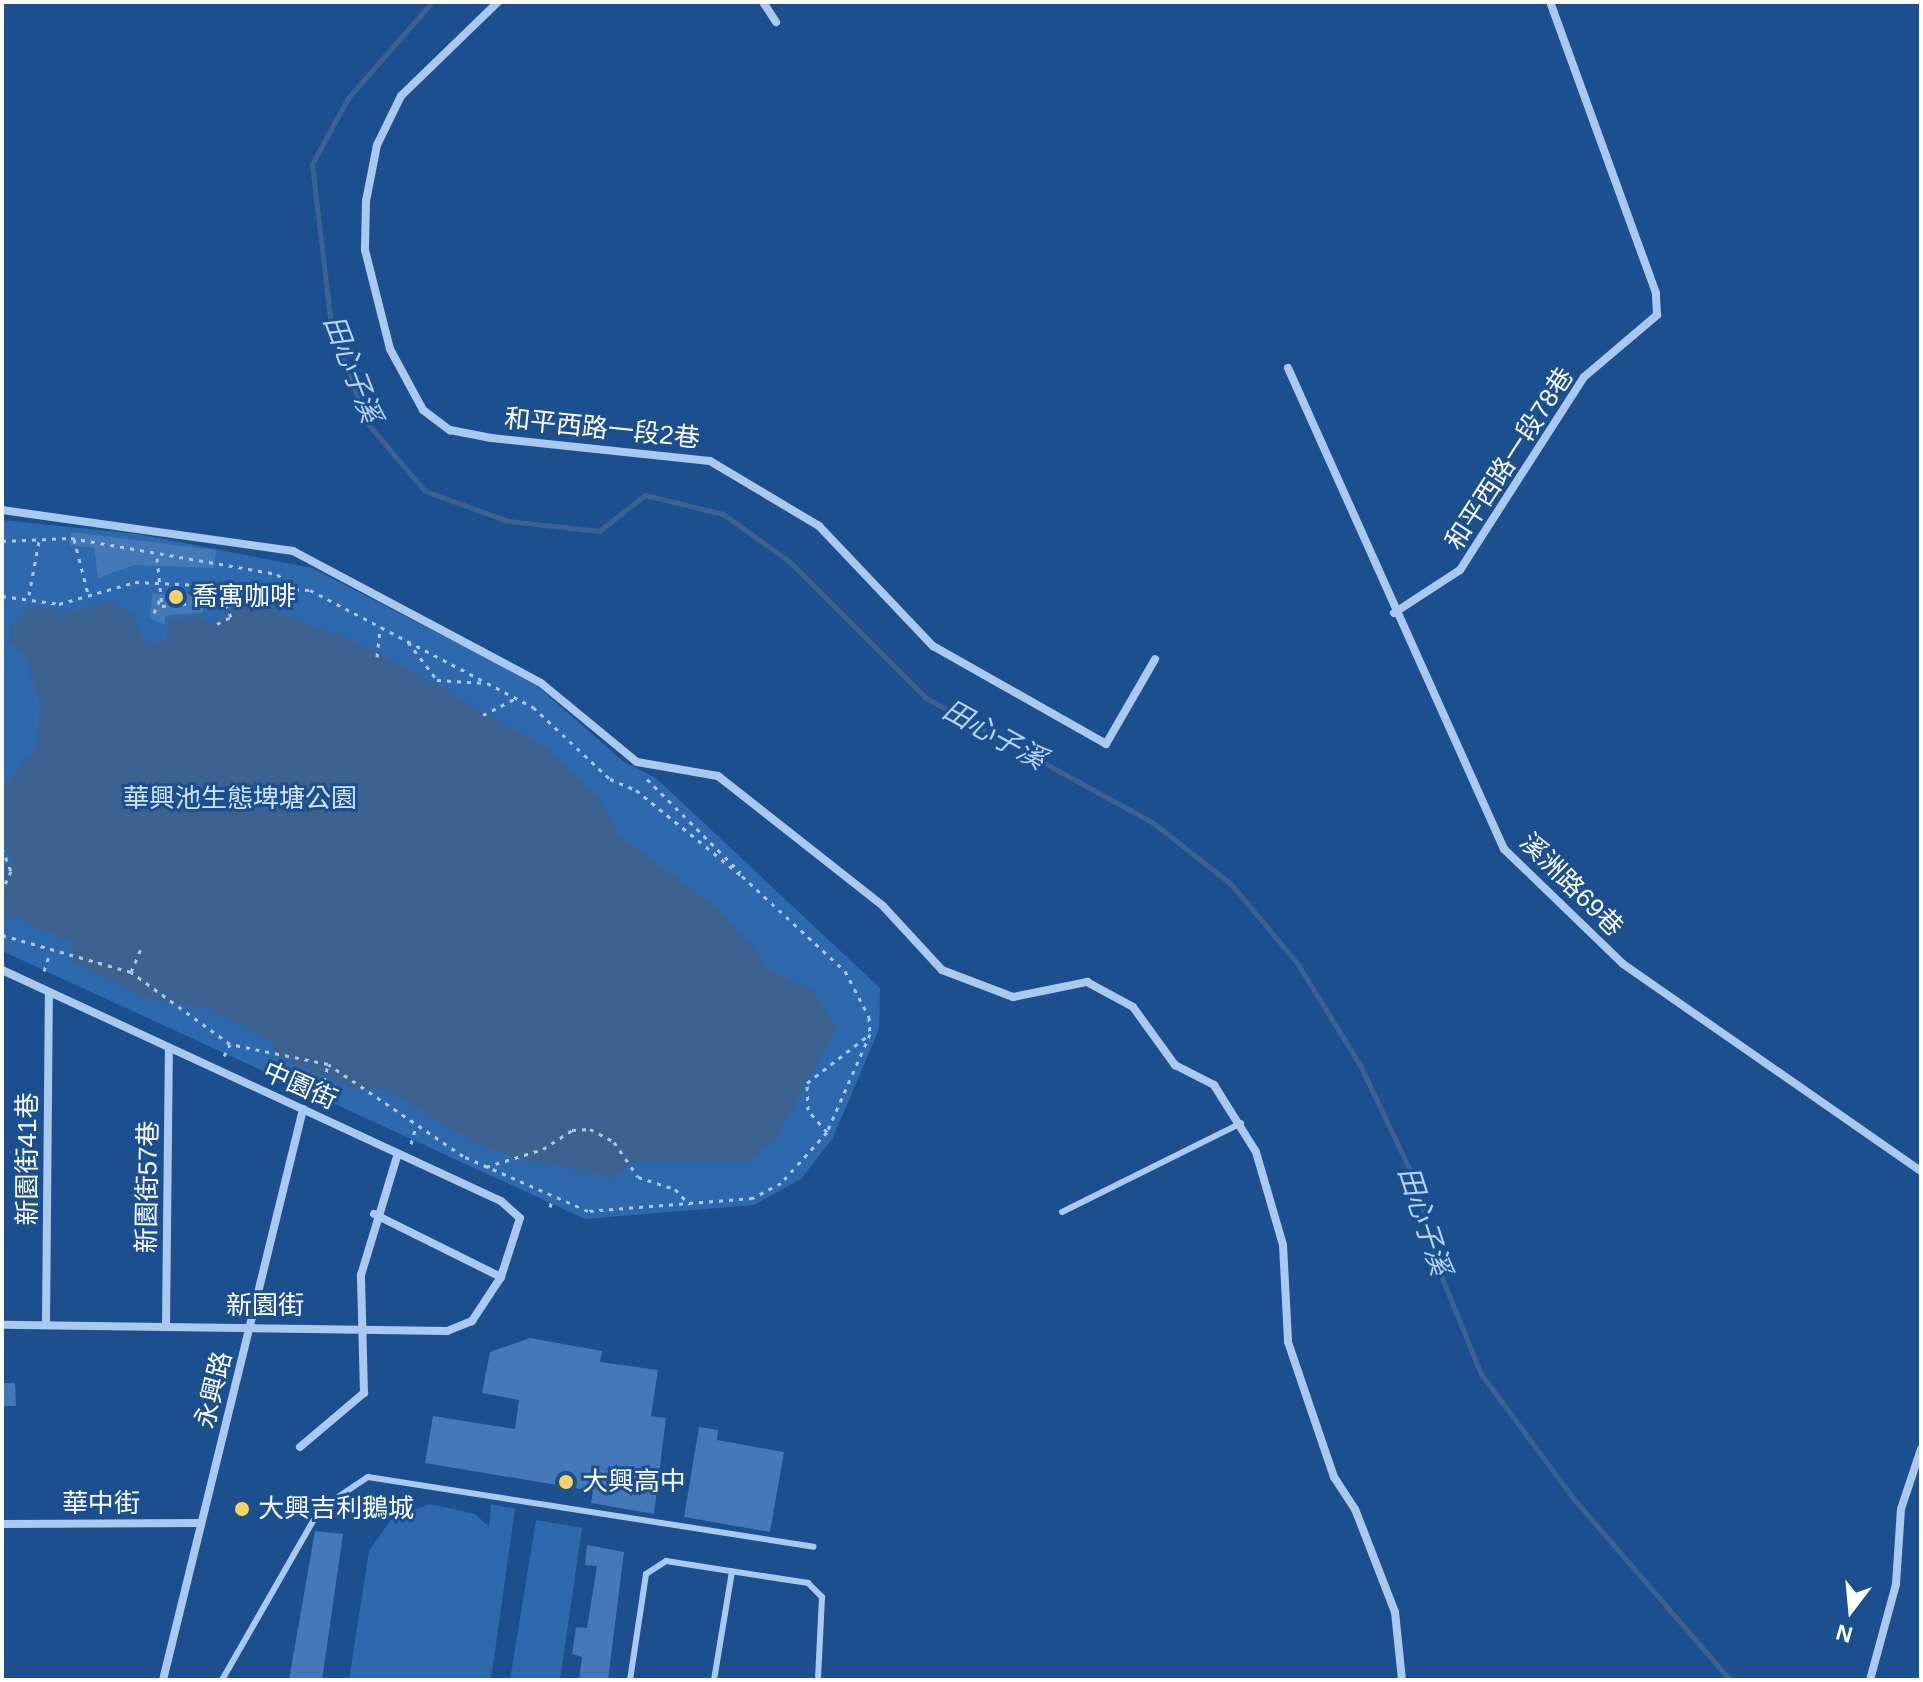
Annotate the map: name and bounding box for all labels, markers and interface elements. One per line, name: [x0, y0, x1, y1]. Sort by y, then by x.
water label: 田心子溪: [316, 311, 388, 427]
street label: 和平西路一段78巷: [1439, 362, 1581, 556]
street label: 和平西路一段2巷: [503, 403, 701, 455]
place label: 喬寓咖啡: [192, 581, 296, 613]
marker: 喬寓咖啡: [167, 588, 185, 606]
water label: 田心子溪: [937, 693, 1051, 777]
park label: 華興池生態埤塘公園: [123, 783, 357, 815]
street label: 溪洲路69巷: [1513, 827, 1629, 943]
street label: 中園街: [258, 1056, 342, 1116]
street label: 新園街41巷: [12, 1093, 44, 1225]
street label: 新園街57巷: [131, 1120, 165, 1254]
water label: 田心子溪: [1391, 1163, 1457, 1279]
street label: 新園街: [226, 1290, 304, 1322]
street label: 永興路: [189, 1348, 239, 1432]
place label: 大興高中: [582, 1466, 686, 1498]
marker: 大興高中: [557, 1473, 575, 1491]
street label: 華中街: [62, 1488, 140, 1520]
place label: 大興吉利鵝城: [258, 1493, 414, 1525]
marker: 大興吉利鵝城: [233, 1500, 251, 1518]
north arrow: [1811, 1570, 1891, 1650]
text: N: [1833, 1619, 1855, 1648]

